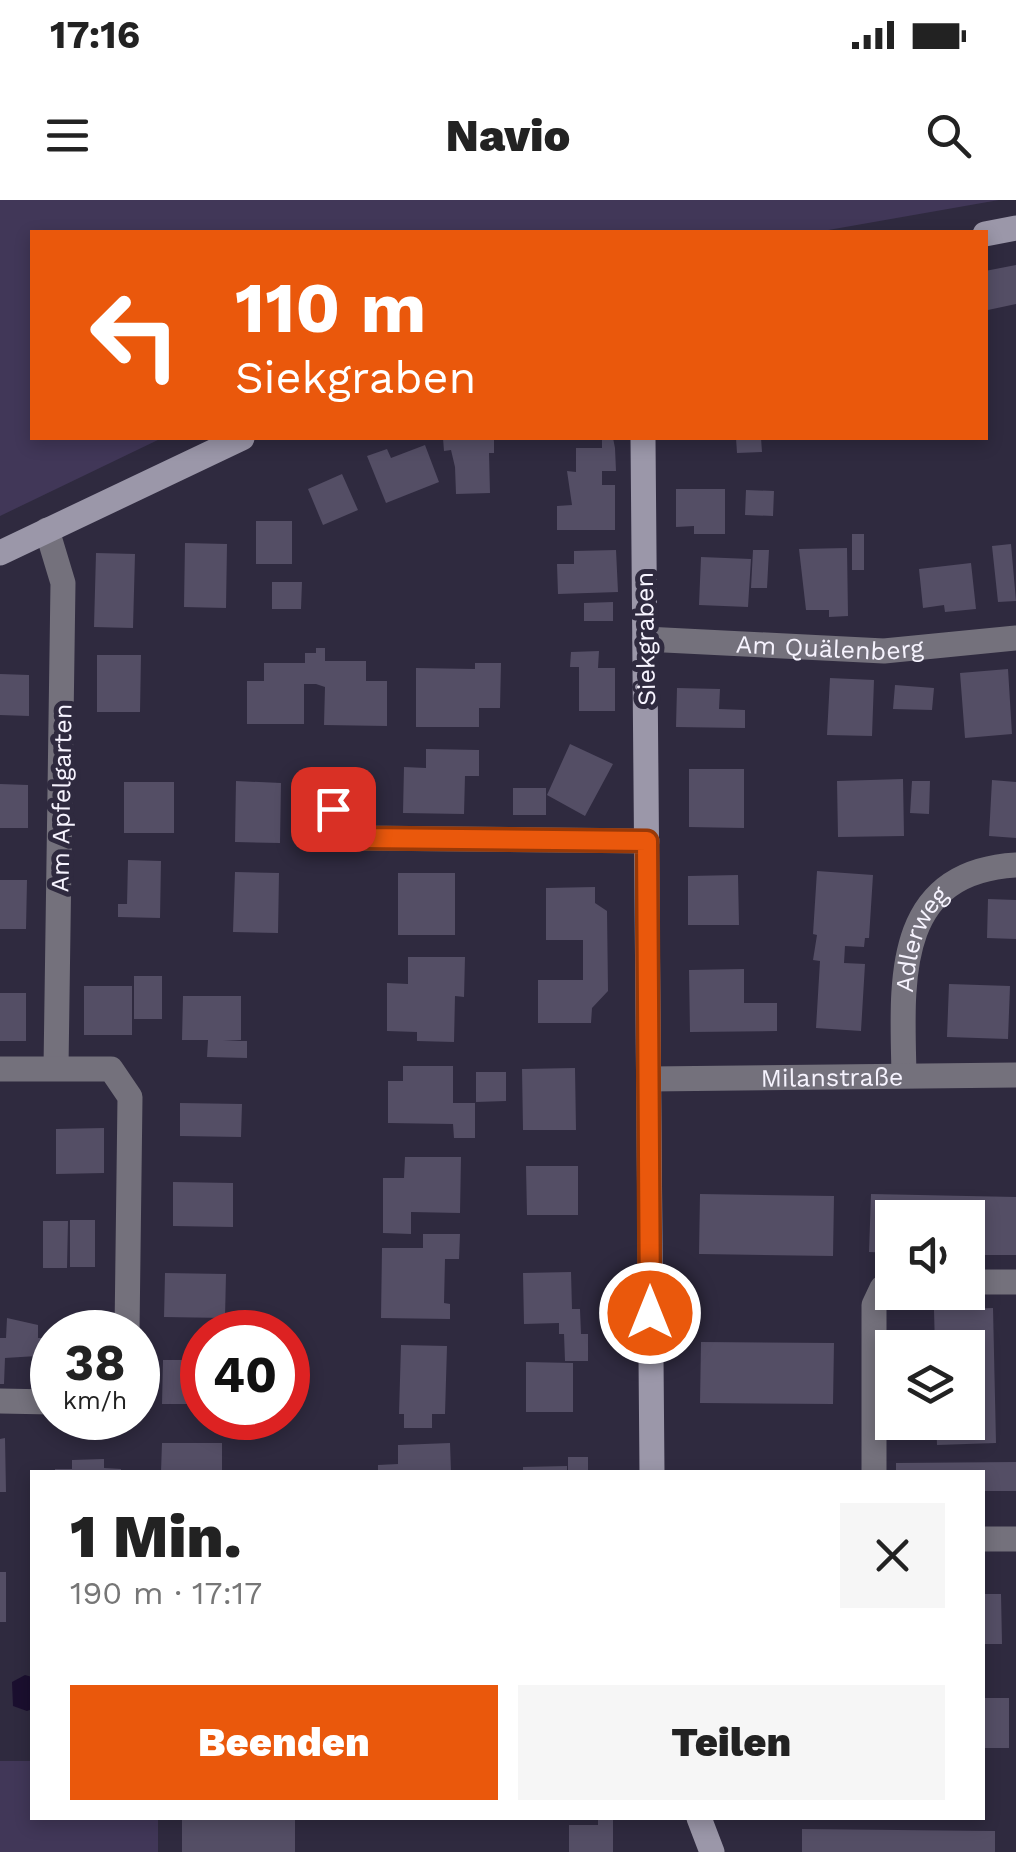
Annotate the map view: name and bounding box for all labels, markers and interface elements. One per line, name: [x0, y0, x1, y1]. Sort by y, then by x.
text: 17:16: [50, 13, 140, 57]
icon: menu: [40, 108, 95, 163]
icon: search: [921, 108, 976, 163]
text: Navio: [446, 109, 570, 162]
text: 110 m: [235, 267, 426, 349]
icon: left: [70, 270, 200, 400]
text: Siekgraben: [235, 351, 476, 404]
street label: Siekgraben: [630, 572, 661, 706]
street label: Am Quälenberg: [735, 630, 926, 666]
street label: Am Apfelgarten: [45, 703, 78, 893]
pin: [291, 767, 376, 852]
icon: arrive: [306, 782, 361, 837]
street label: Adlerweg: [890, 880, 954, 994]
street label: Milanstraße: [760, 1062, 904, 1093]
map controls: [875, 1200, 985, 1440]
button: sound: [875, 1200, 985, 1310]
position arrow: [598, 1261, 702, 1365]
speed limit sign: 40: [180, 1310, 310, 1440]
button: layers: [875, 1330, 985, 1440]
text: 38: [65, 1333, 126, 1392]
text: km/h: [63, 1386, 127, 1415]
text: 1 Min.: [70, 1501, 242, 1572]
button: close: [840, 1503, 945, 1608]
text: 190 m · 17:17: [70, 1574, 262, 1612]
button: Beenden: [70, 1685, 498, 1800]
button: Teilen: [518, 1685, 945, 1800]

